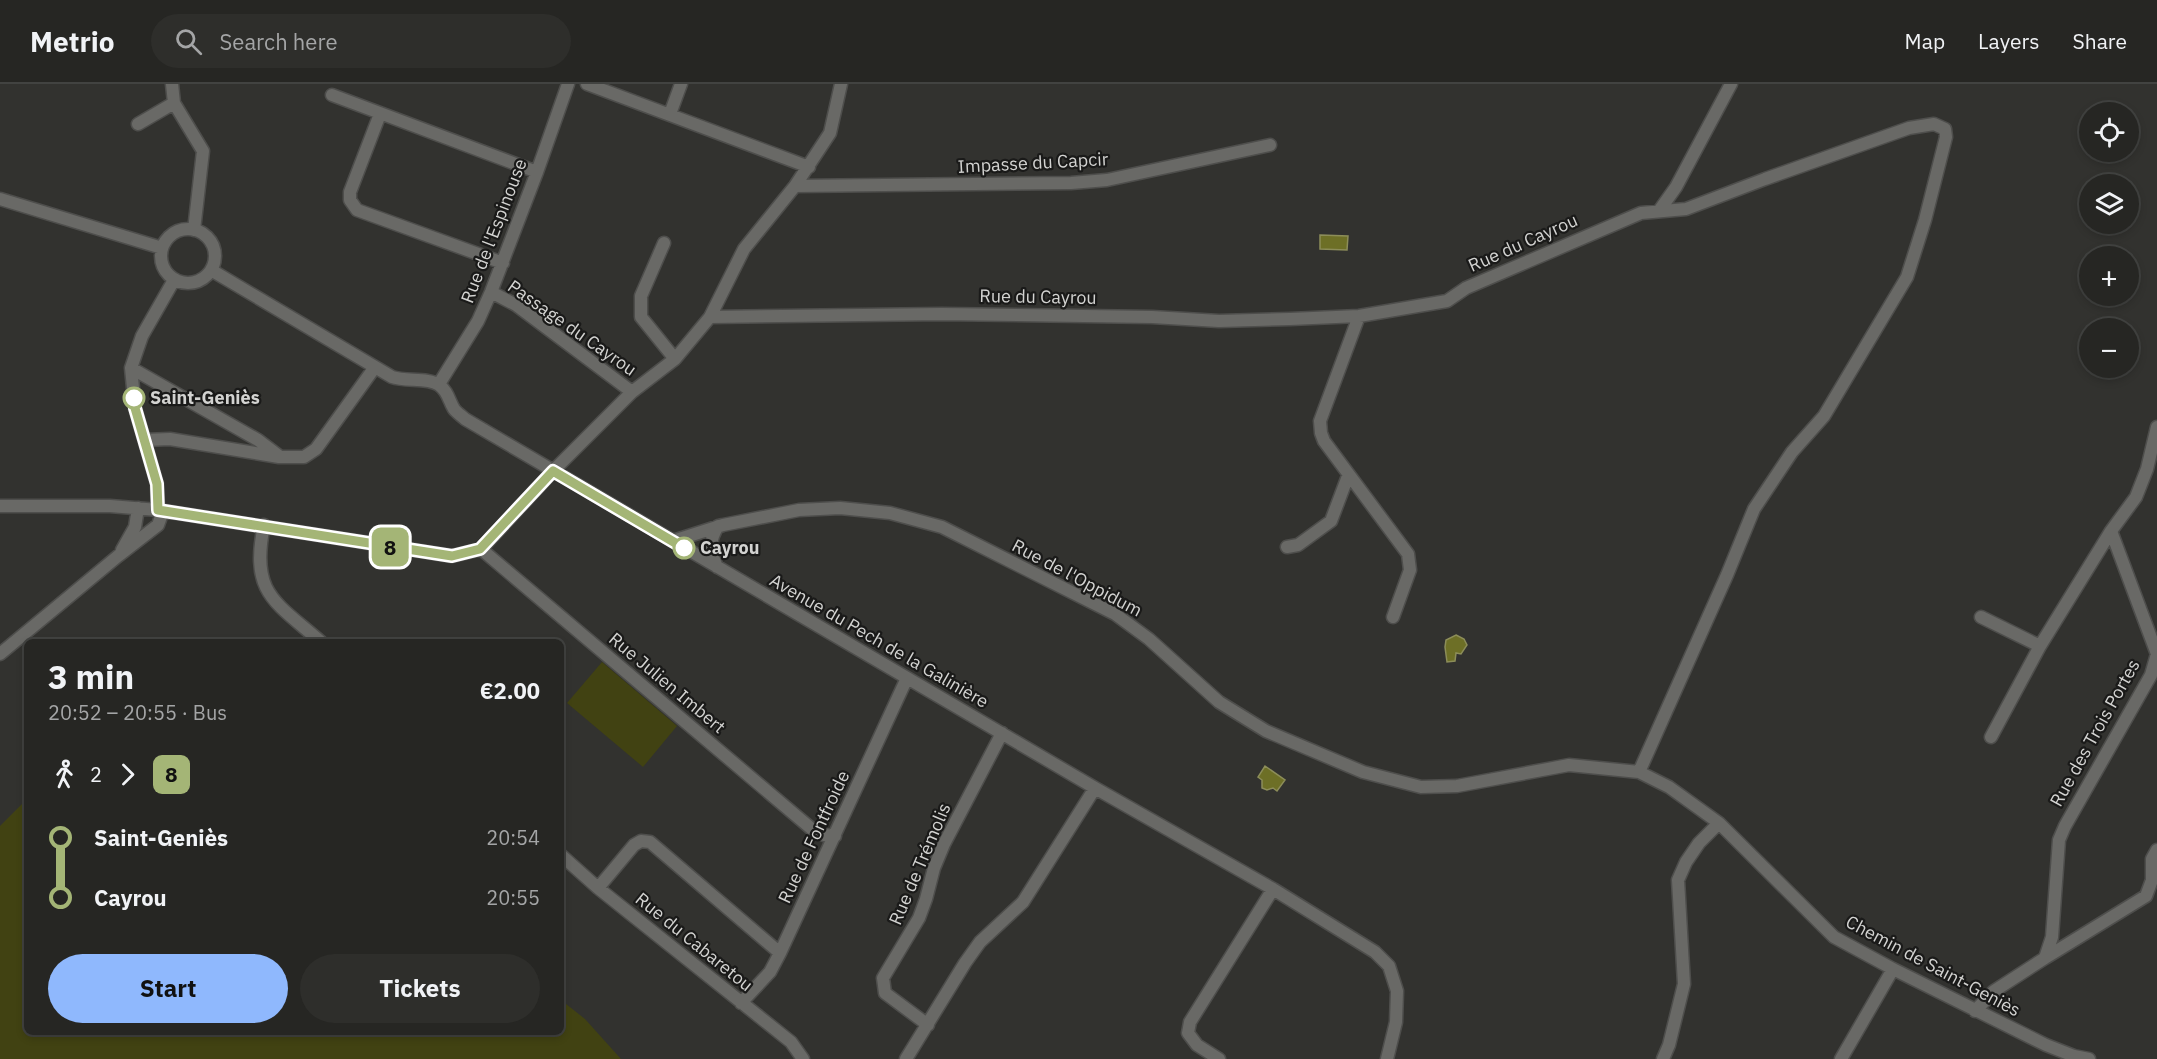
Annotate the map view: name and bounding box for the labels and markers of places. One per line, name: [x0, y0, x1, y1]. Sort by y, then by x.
place label: Saint-Geniès: [150, 386, 260, 409]
marker: Saint-Geniès: [123, 387, 145, 409]
place label: Cayrou: [700, 536, 759, 559]
marker: Cayrou: [673, 537, 695, 559]

